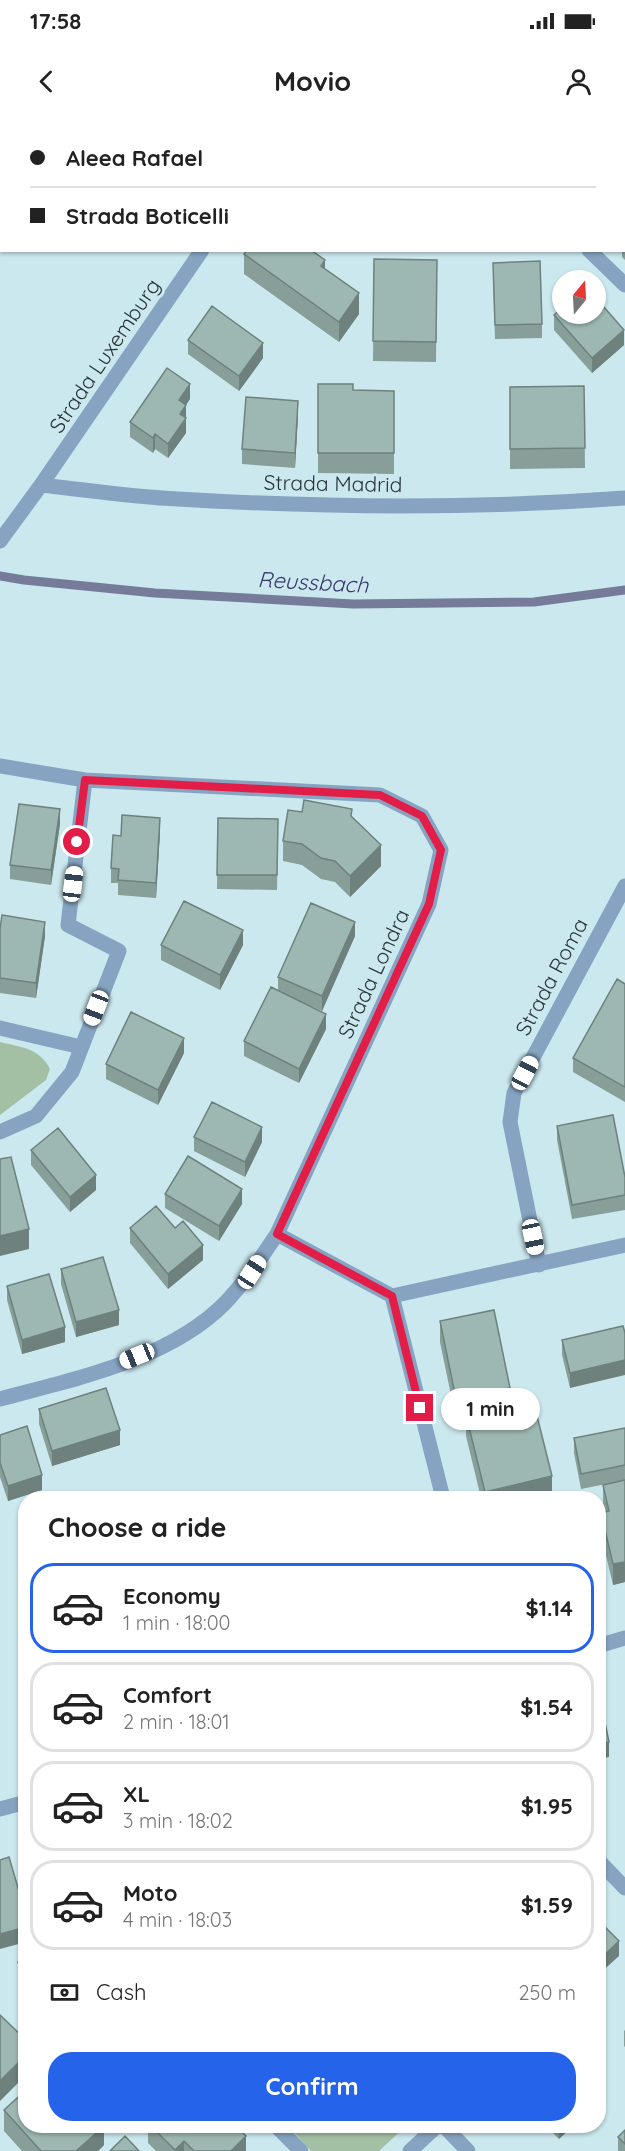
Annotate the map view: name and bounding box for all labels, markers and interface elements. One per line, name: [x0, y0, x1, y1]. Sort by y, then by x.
text: 17:58: [30, 7, 81, 35]
text: Movio: [274, 64, 351, 98]
icon: back: [30, 65, 63, 98]
icon: person: [562, 65, 595, 98]
text: Aleea Rafael: [66, 144, 203, 172]
text: Strada Boticelli: [66, 202, 229, 230]
north arrow: [552, 270, 606, 324]
map controls: [552, 270, 606, 324]
street label: Strada Luxemburg: [43, 273, 165, 437]
street label: Strada Madrid: [263, 469, 403, 497]
water label: Reussbach: [257, 565, 370, 599]
route start: [63, 828, 90, 855]
car: [62, 865, 84, 903]
street label: Strada Londra: [332, 905, 414, 1042]
street label: Strada Roma: [509, 913, 593, 1040]
car: [81, 988, 111, 1028]
car: [509, 1053, 541, 1093]
car: [520, 1218, 546, 1256]
car: [235, 1252, 269, 1292]
car: [117, 1341, 157, 1371]
callout: 1 min: [441, 1387, 540, 1429]
route end: [406, 1394, 433, 1421]
text: 1 min: [466, 1396, 515, 1421]
text: Choose a ride: [48, 1510, 226, 1544]
icon: car: [51, 1581, 105, 1635]
text: Economy: [123, 1582, 221, 1610]
text: $1.14: [525, 1594, 573, 1622]
text: 1 min · 18:00: [123, 1610, 231, 1635]
icon: car: [51, 1680, 105, 1734]
text: Comfort: [123, 1681, 212, 1709]
text: $1.54: [520, 1693, 573, 1721]
text: 2 min · 18:01: [123, 1709, 230, 1734]
icon: car: [51, 1779, 105, 1833]
text: XL: [123, 1780, 150, 1808]
text: $1.95: [521, 1792, 573, 1820]
text: 3 min · 18:02: [123, 1808, 233, 1833]
icon: car: [51, 1878, 105, 1932]
text: Moto: [123, 1879, 177, 1907]
text: $1.59: [521, 1891, 573, 1919]
text: 4 min · 18:03: [123, 1907, 232, 1932]
icon: cash: [48, 1976, 81, 2009]
text: Cash: [96, 1978, 147, 2006]
text: 250 m: [518, 1980, 576, 2005]
button: Confirm: [48, 2052, 576, 2121]

